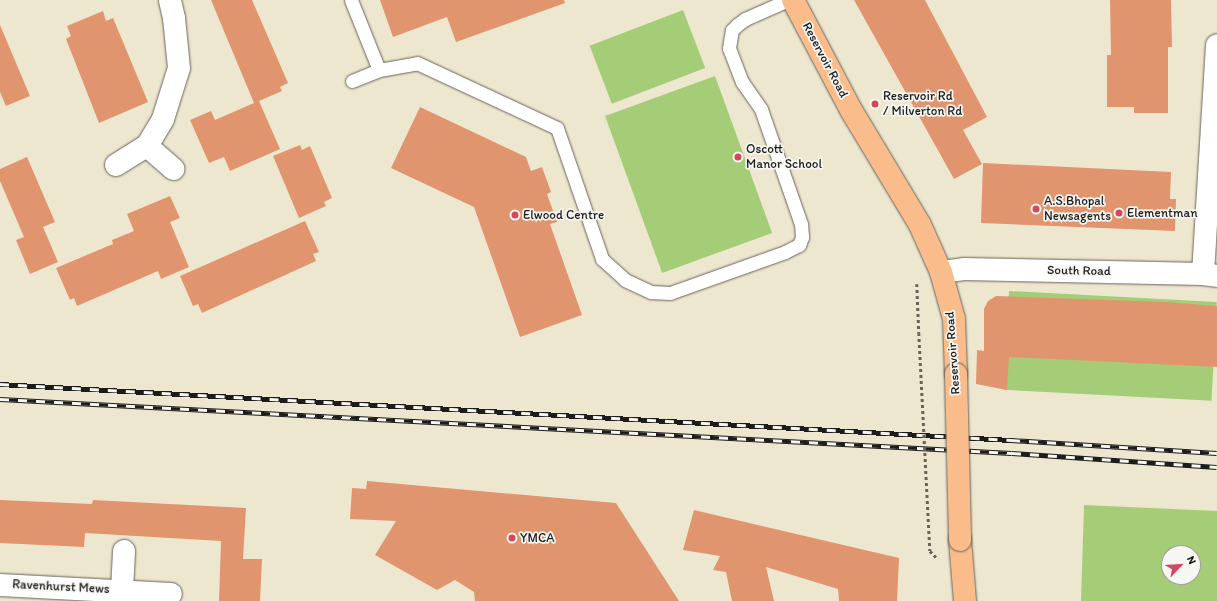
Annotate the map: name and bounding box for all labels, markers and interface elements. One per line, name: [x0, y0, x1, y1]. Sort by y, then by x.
street label: Reservoir Road: [799, 20, 851, 100]
place label: Reservoir Rd / Milverton Rd: [883, 89, 962, 120]
marker: Reservoir Rd / Milverton Rd: [870, 99, 880, 109]
place label: Oscott Manor School: [746, 142, 822, 173]
marker: Oscott Manor School: [733, 152, 743, 162]
place label: A.S.Bhopal Newsagents: [1044, 194, 1111, 225]
marker: A.S.Bhopal Newsagents: [1031, 204, 1041, 214]
place label: Elementman: [1127, 205, 1198, 221]
place label: Elwood Centre: [523, 207, 604, 223]
marker: Elementman: [1114, 208, 1124, 218]
marker: Elwood Centre: [510, 210, 520, 220]
street label: South Road: [1047, 263, 1111, 279]
street label: Reservoir Road: [942, 311, 964, 395]
place label: YMCA: [520, 530, 555, 546]
marker: YMCA: [507, 533, 517, 543]
north arrow: [1161, 545, 1201, 585]
text: N: [1184, 554, 1199, 566]
street label: Ravenhurst Mews: [12, 577, 110, 597]

